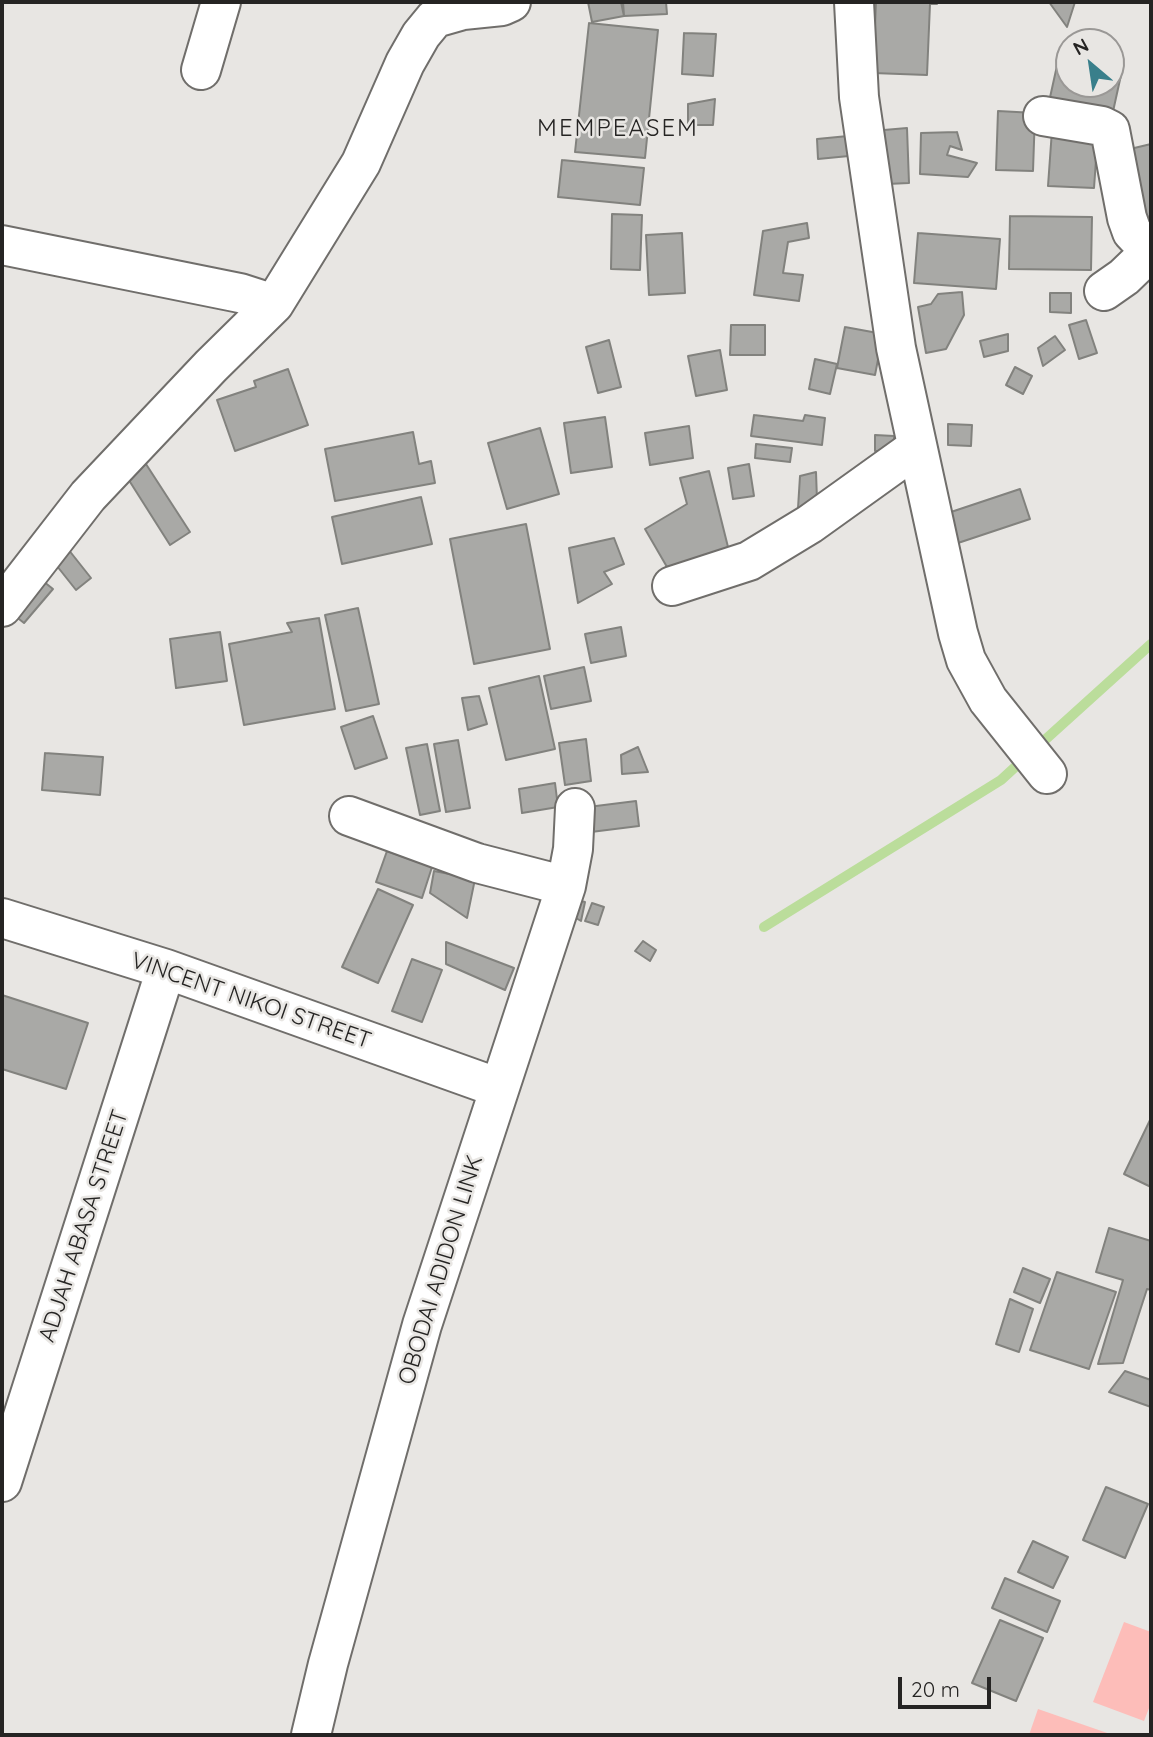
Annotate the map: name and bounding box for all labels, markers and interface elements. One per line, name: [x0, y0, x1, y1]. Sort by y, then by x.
north arrow: [1055, 28, 1125, 98]
text: N: [1069, 33, 1093, 60]
district label: MEMPEASEM: [538, 115, 698, 143]
street label: VINCENT NIKOI STREET: [127, 947, 375, 1055]
street label: ADJAH ABASA STREET: [33, 1106, 135, 1346]
street label: OBODAI ADIDON LINK: [393, 1152, 489, 1388]
scale bar: [901, 1664, 994, 1708]
text: 20 m: [911, 1676, 960, 1702]

